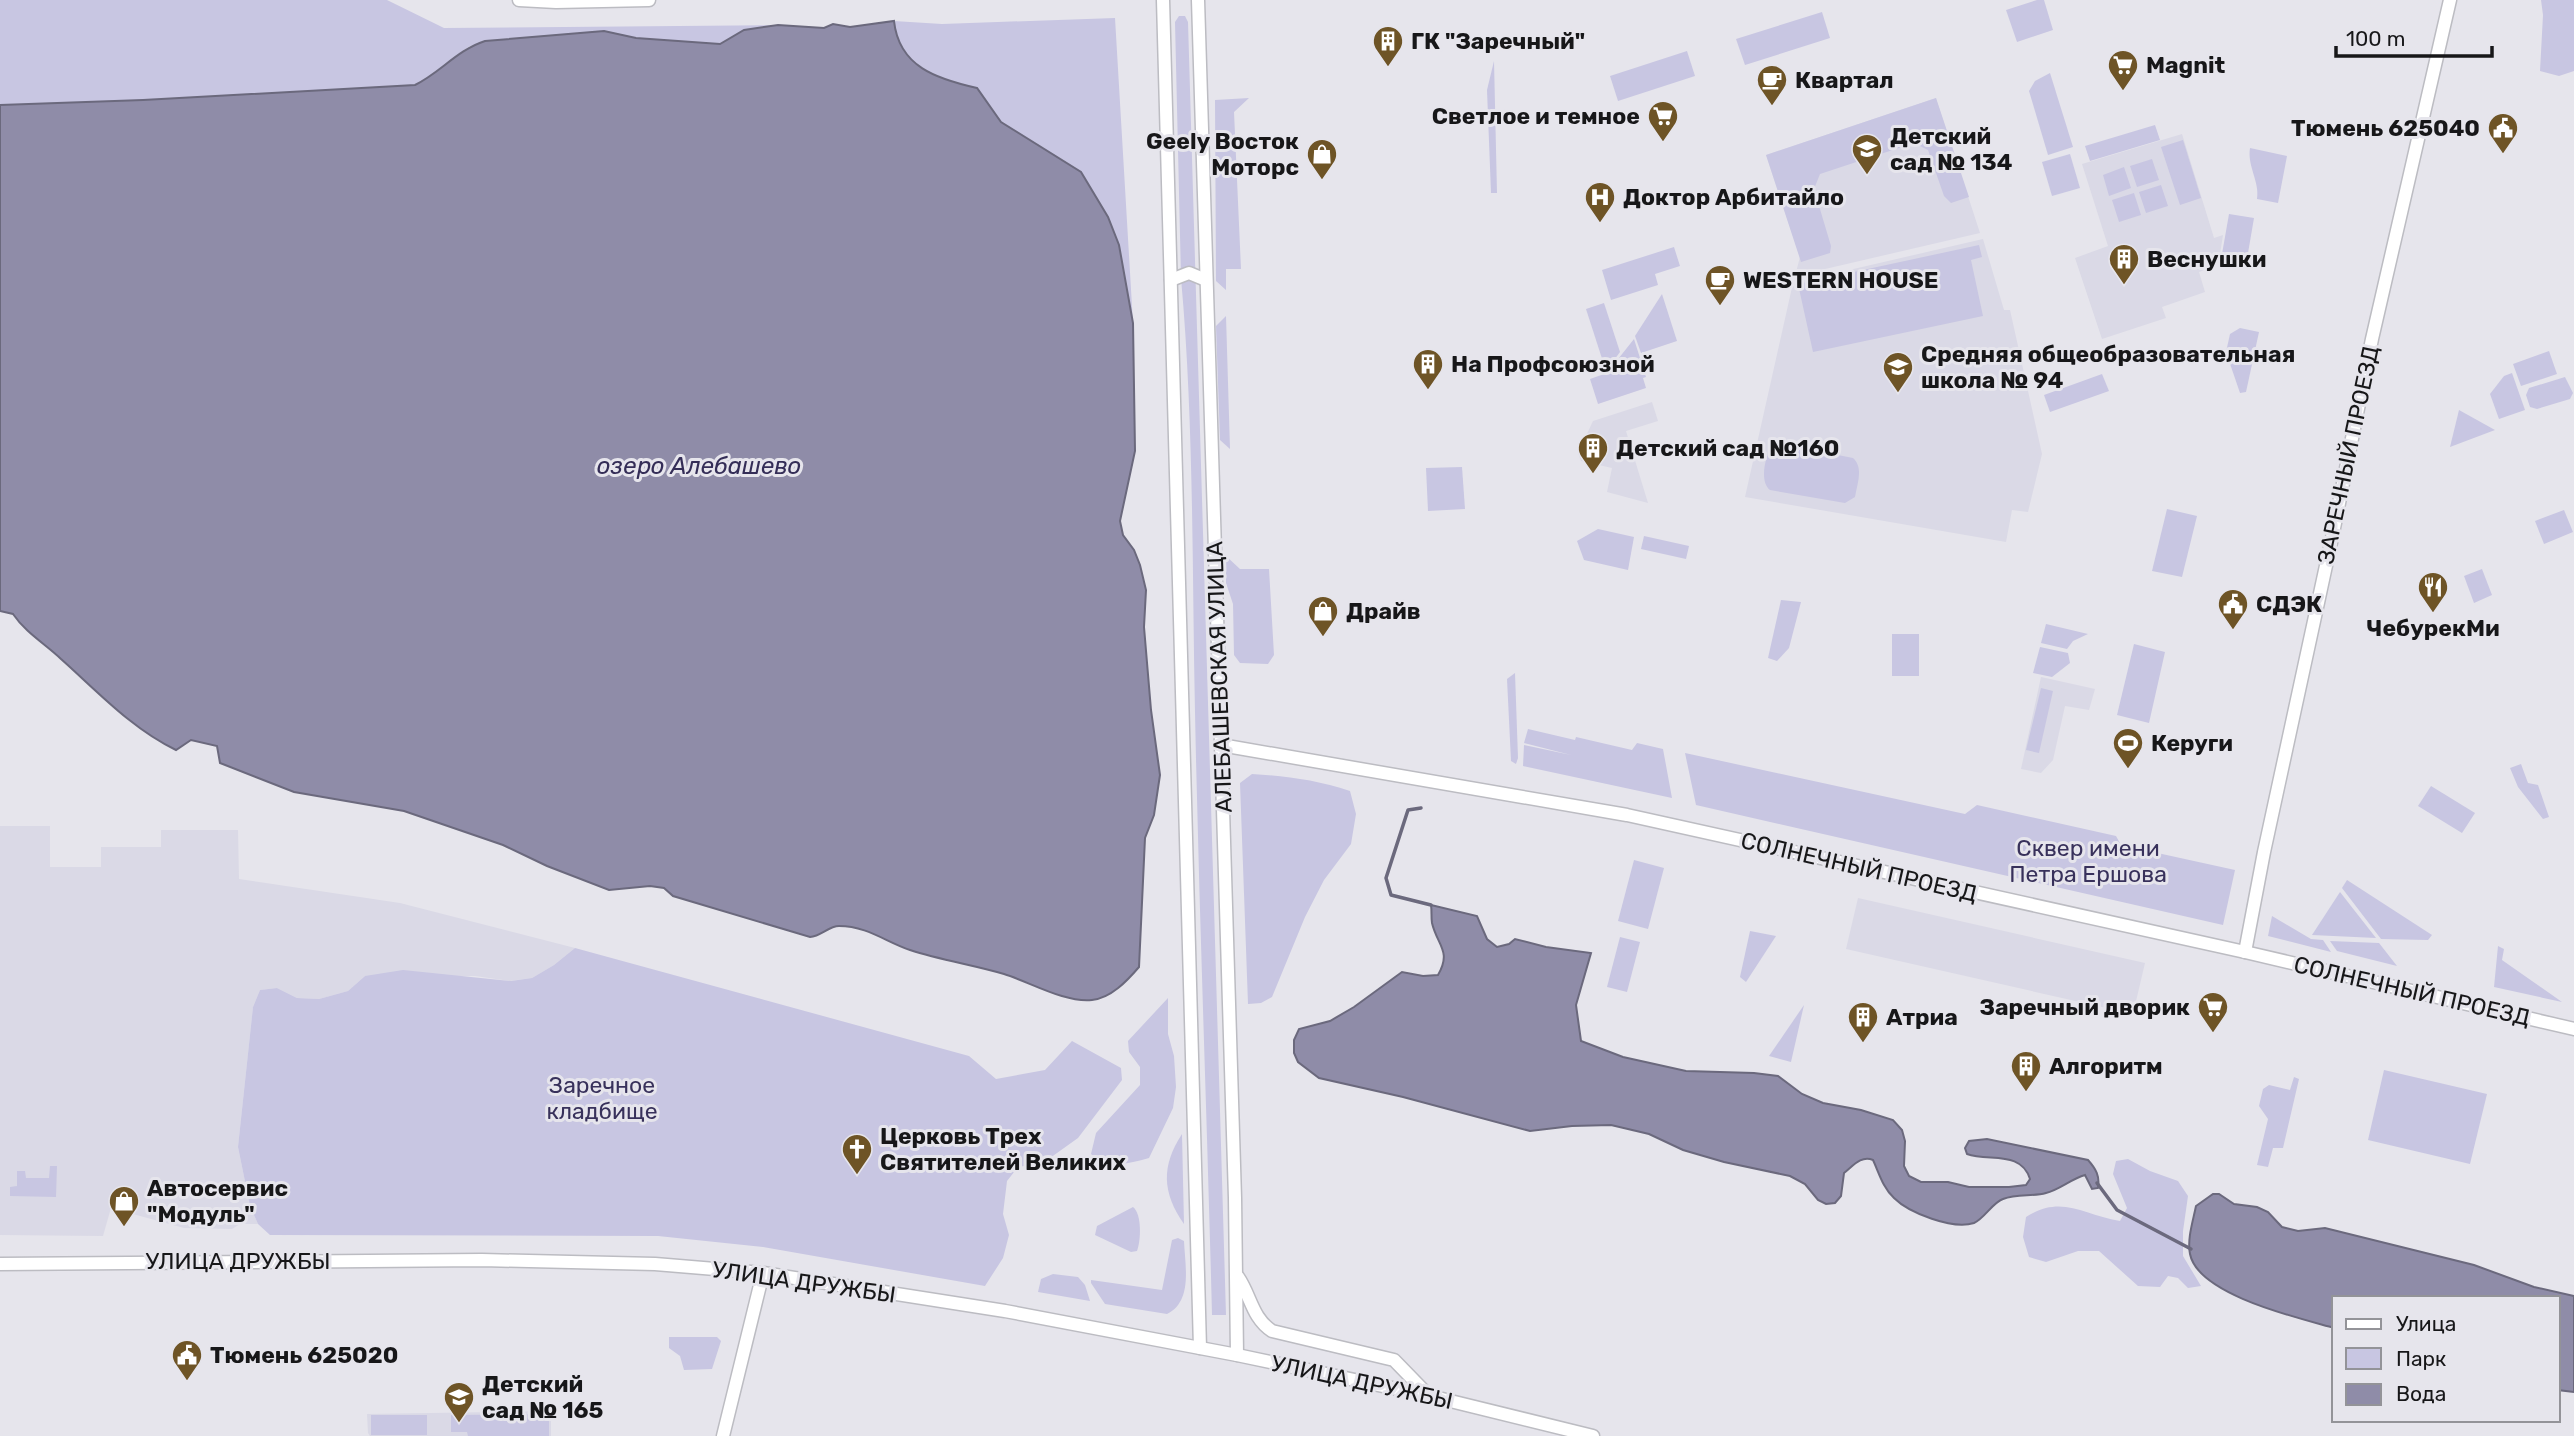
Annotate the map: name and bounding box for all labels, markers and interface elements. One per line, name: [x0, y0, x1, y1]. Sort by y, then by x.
scale bar: [2336, 14, 2492, 58]
building icon: ГК "Заречный": [1371, 24, 1405, 68]
text: 100 m: [2346, 26, 2405, 51]
place label: ГК "Заречный": [1411, 27, 1585, 55]
supermarket icon: Magnit: [2106, 48, 2140, 92]
place label: Magnit: [2146, 51, 2226, 79]
cafe icon: Квартал: [1755, 63, 1789, 107]
place label: Квартал: [1795, 66, 1894, 94]
supermarket icon: Светлое и темное: [1646, 99, 1680, 143]
place label: Светлое и темное: [1432, 102, 1640, 130]
public building icon: Тюмень 625040: [2486, 111, 2520, 155]
place label: Тюмень 625040: [2291, 114, 2480, 142]
place label: Детский сад № 134: [1890, 122, 2012, 176]
place label: Geely Восток Моторс: [1146, 127, 1299, 181]
school or university icon: Детский сад № 134: [1850, 132, 1884, 176]
shop icon: Geely Восток Моторс: [1305, 137, 1339, 181]
hospital icon: Доктор Арбитайло: [1583, 180, 1617, 224]
place label: Доктор Арбитайло: [1623, 183, 1844, 211]
building icon: Веснушки: [2107, 242, 2141, 286]
place label: Веснушки: [2147, 245, 2266, 273]
cafe icon: WESTERN HOUSE: [1703, 263, 1737, 307]
place label: WESTERN HOUSE: [1743, 266, 1939, 294]
place label: Средняя общеобразовательная школа № 94: [1921, 340, 2295, 394]
street label: ЗАРЕЧНЫЙ ПРОЕЗД: [2311, 343, 2385, 567]
building icon: На Профсоюзной: [1411, 347, 1445, 391]
place label: На Профсоюзной: [1451, 350, 1655, 378]
school or university icon: Средняя общеобразовательная школа № 94: [1881, 350, 1915, 394]
building icon: Детский сад №160: [1576, 431, 1610, 475]
place label: Детский сад №160: [1616, 434, 1839, 462]
water label: озеро Алебашево: [597, 452, 801, 480]
street label: АЛЕБАШЕВСКАЯ УЛИЦА: [1200, 541, 1238, 813]
restaurant icon: ЧебурекМи: [2416, 570, 2450, 614]
public building icon: СДЭК: [2216, 587, 2250, 631]
place label: СДЭК: [2256, 590, 2322, 618]
shop icon: Драйв: [1306, 594, 1340, 638]
place label: Драйв: [1346, 597, 1421, 625]
place label: ЧебурекМи: [2366, 614, 2500, 642]
sports icon: Керуги: [2111, 726, 2145, 770]
place label: Керуги: [2151, 729, 2233, 757]
street label: СОЛНЕЧНЫЙ ПРОЕЗД: [1738, 826, 1980, 908]
park label: Сквер имени Петра Ершова: [2009, 834, 2167, 888]
street label: СОЛНЕЧНЫЙ ПРОЕЗД: [2291, 950, 2533, 1032]
supermarket icon: Заречный дворик: [2196, 990, 2230, 1034]
place label: Заречный дворик: [1980, 993, 2190, 1021]
building icon: Атриа: [1846, 1000, 1880, 1044]
place label: Атриа: [1886, 1003, 1958, 1031]
building icon: Алгоритм: [2009, 1049, 2043, 1093]
place label: Алгоритм: [2049, 1052, 2163, 1080]
park label: Заречное кладбище: [546, 1071, 658, 1125]
place label: Церковь Трех Святителей Великих: [880, 1122, 1126, 1176]
church icon: Церковь Трех Святителей Великих: [840, 1132, 874, 1176]
place label: Автосервис "Модуль": [147, 1174, 288, 1228]
shop icon: Автосервис "Модуль": [107, 1184, 141, 1228]
street label: УЛИЦА ДРУЖБЫ: [145, 1247, 331, 1275]
street label: УЛИЦА ДРУЖБЫ: [710, 1255, 898, 1309]
legend: [2332, 1296, 2560, 1422]
text: Улица: [2396, 1311, 2456, 1336]
public building icon: Тюмень 625020: [170, 1338, 204, 1382]
place label: Тюмень 625020: [210, 1341, 398, 1369]
text: Парк: [2396, 1346, 2446, 1371]
street label: УЛИЦА ДРУЖБЫ: [1269, 1349, 1455, 1415]
place label: Детский сад № 165: [482, 1370, 604, 1424]
school or university icon: Детский сад № 165: [442, 1380, 476, 1424]
text: Вода: [2396, 1381, 2446, 1406]

